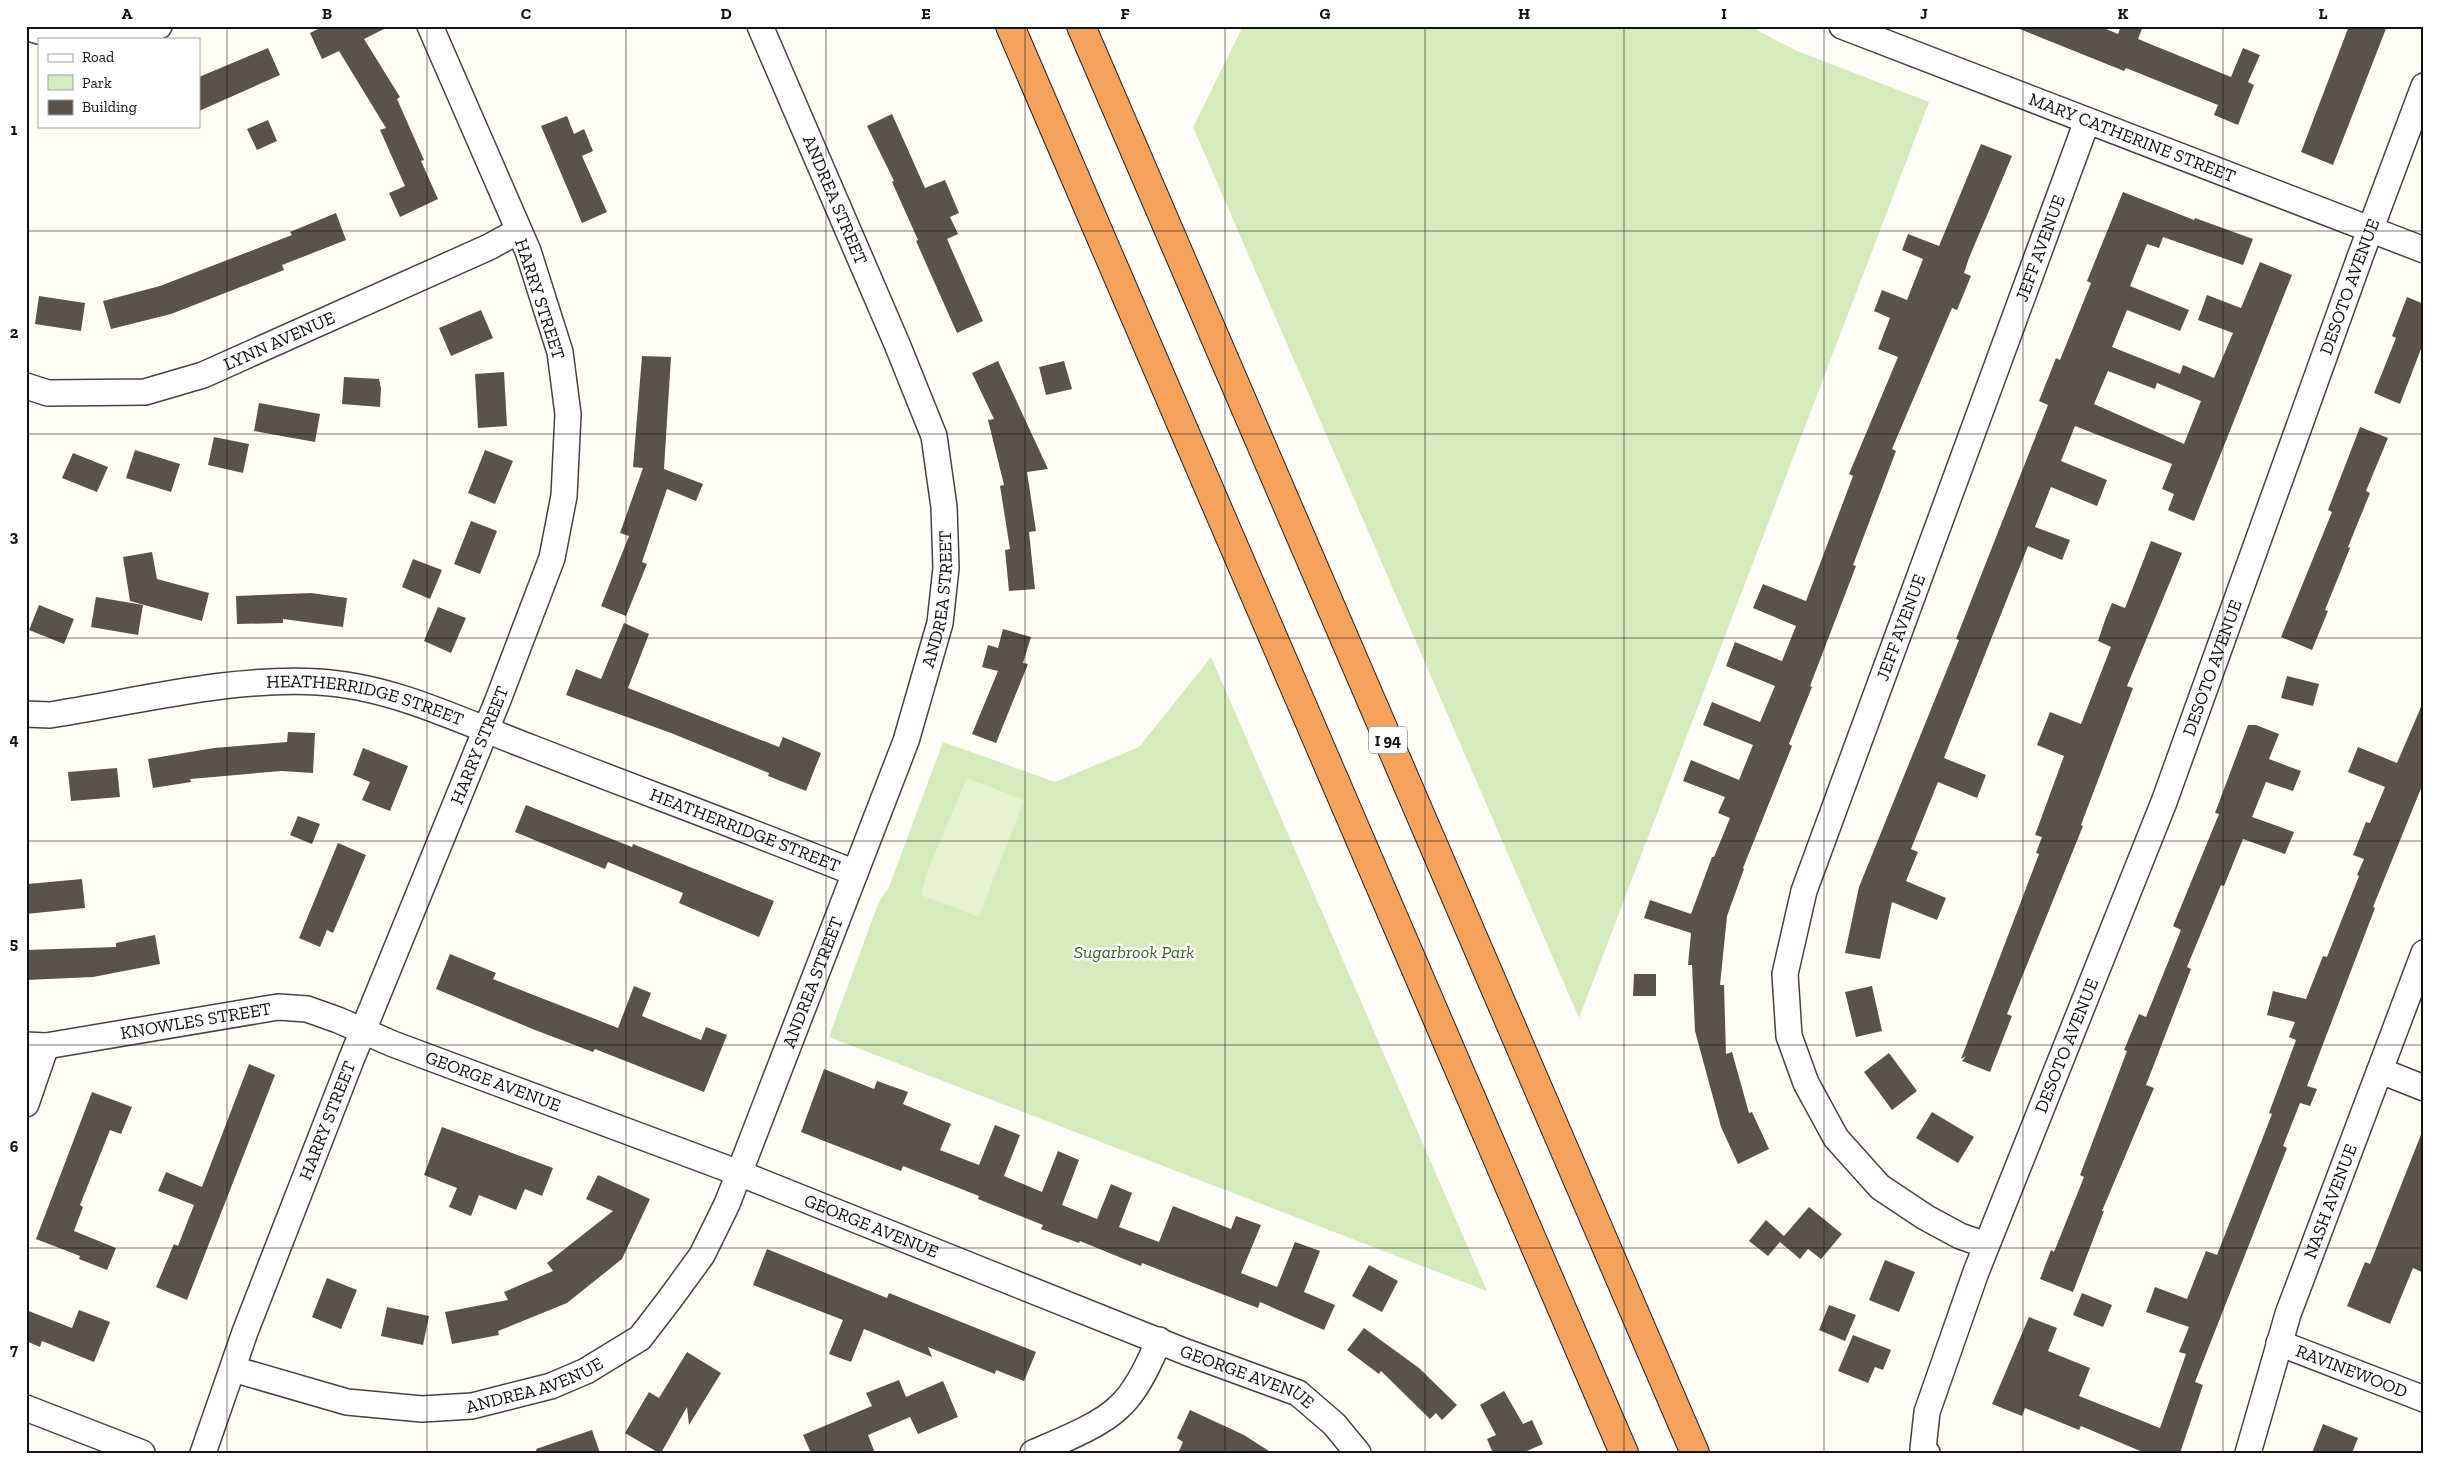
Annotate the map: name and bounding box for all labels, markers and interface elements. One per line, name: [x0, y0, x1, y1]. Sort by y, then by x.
text: A: [122, 4, 133, 23]
text: B: [322, 4, 332, 23]
text: C: [521, 4, 531, 23]
text: D: [720, 4, 732, 23]
text: E: [921, 4, 931, 23]
text: F: [1120, 4, 1130, 23]
text: G: [1320, 4, 1331, 23]
text: H: [1518, 4, 1530, 23]
text: I: [1721, 4, 1727, 23]
text: J: [1920, 4, 1928, 23]
text: K: [2118, 4, 2129, 23]
text: L: [2319, 4, 2328, 23]
legend: [38, 38, 200, 128]
text: Road: [82, 48, 115, 66]
text: Park: [82, 74, 112, 92]
street label: MARY CATHERINE STREET: [2026, 88, 2239, 187]
text: Building: [82, 98, 137, 116]
text: 1: [11, 120, 18, 139]
street label: ANDREA STREET: [798, 132, 872, 268]
street label: JEFF AVENUE: [2011, 192, 2070, 304]
street label: DESOTO AVENUE: [2315, 216, 2384, 358]
street label: HARRY STREET: [510, 236, 570, 362]
street label: LYNN AVENUE: [220, 306, 338, 375]
text: 2: [10, 323, 19, 342]
text: 3: [10, 527, 19, 546]
street label: ANDREA STREET: [917, 530, 957, 670]
street label: JEFF AVENUE: [1871, 571, 1930, 684]
street label: DESOTO AVENUE: [2178, 597, 2247, 739]
street label: HEATHERRIDGE STREET: [266, 670, 467, 731]
street label: HARRY STREET: [446, 683, 513, 808]
road number: I 94: [1369, 726, 1407, 754]
text: 4: [9, 730, 19, 749]
street label: HEATHERRIDGE STREET: [647, 783, 843, 877]
street label: ANDREA STREET: [778, 914, 848, 1051]
text: 5: [10, 934, 18, 953]
park label: Sugarbrook Park: [1074, 941, 1194, 963]
street label: DESOTO AVENUE: [2030, 975, 2103, 1116]
street label: KNOWLES STREET: [119, 997, 273, 1044]
street label: GEORGE AVENUE: [422, 1046, 564, 1117]
street label: HARRY STREET: [294, 1058, 361, 1183]
text: 6: [10, 1137, 19, 1156]
street label: NASH AVENUE: [2299, 1141, 2362, 1262]
street label: GEORGE AVENUE: [801, 1189, 942, 1263]
text: 7: [10, 1340, 18, 1359]
street label: GEORGE AVENUE: [1177, 1340, 1319, 1413]
street label: RAVINEWOOD: [2293, 1340, 2411, 1403]
street label: ANDREA AVENUE: [464, 1352, 607, 1418]

